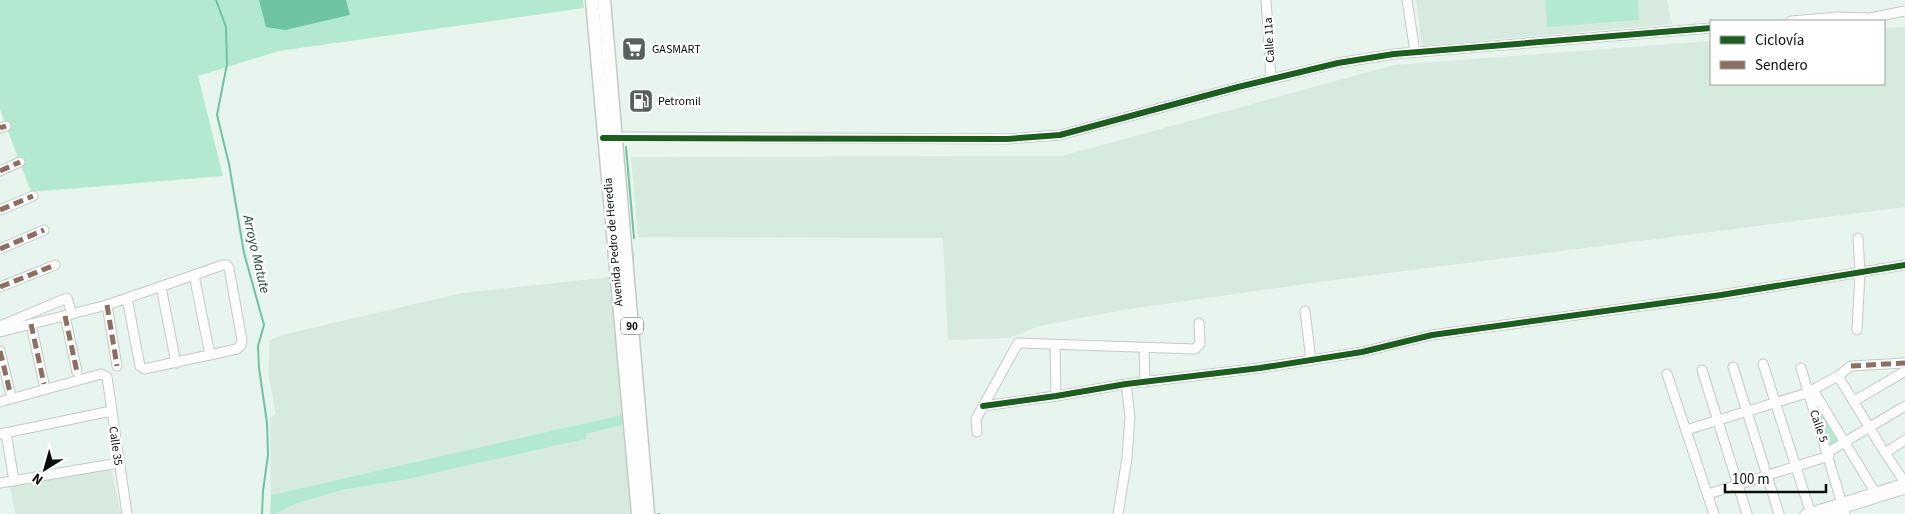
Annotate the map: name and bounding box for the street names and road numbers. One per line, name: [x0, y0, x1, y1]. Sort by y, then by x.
street label: Calle 11a: [1260, 17, 1279, 63]
street label: Avenida Pedro de Heredia: [599, 177, 628, 307]
road number: 90: [621, 318, 643, 334]
street label: Calle 5: [1805, 408, 1832, 445]
street label: Calle 35: [104, 425, 127, 467]

